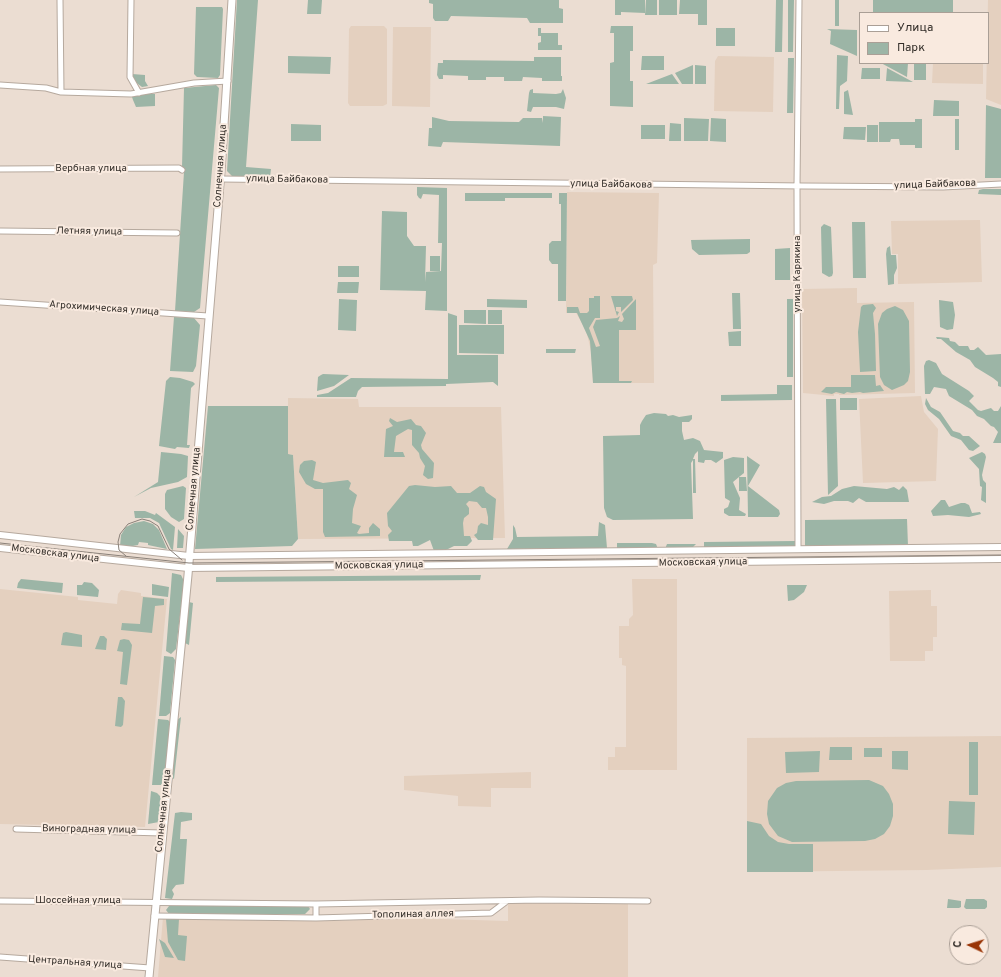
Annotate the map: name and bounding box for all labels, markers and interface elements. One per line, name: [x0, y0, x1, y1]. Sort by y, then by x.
legend: [859, 12, 989, 64]
text: Улица: [897, 20, 933, 36]
text: Парк: [897, 40, 925, 56]
street label: Солнечная улица: [212, 124, 230, 208]
street label: Вербная улица: [55, 163, 127, 175]
street label: улица Байбакова: [246, 173, 328, 187]
street label: улица Байбакова: [570, 178, 652, 192]
street label: улица Байбакова: [894, 178, 976, 192]
street label: Летняя улица: [56, 225, 122, 239]
street label: улица Карякина: [792, 235, 804, 313]
street label: Агрохимическая улица: [49, 299, 159, 319]
street label: Солнечная улица: [184, 447, 204, 531]
street label: Московская улица: [10, 543, 100, 565]
street label: Московская улица: [659, 556, 747, 570]
street label: Московская улица: [335, 559, 423, 573]
street label: Солнечная улица: [154, 769, 174, 853]
street label: Виноградная улица: [42, 823, 136, 837]
street label: Шоссейная улица: [35, 895, 121, 907]
street label: Тополиная аллея: [372, 908, 454, 922]
north arrow: [949, 925, 989, 965]
text: С: [951, 940, 965, 948]
street label: Центральная улица: [28, 954, 122, 972]

